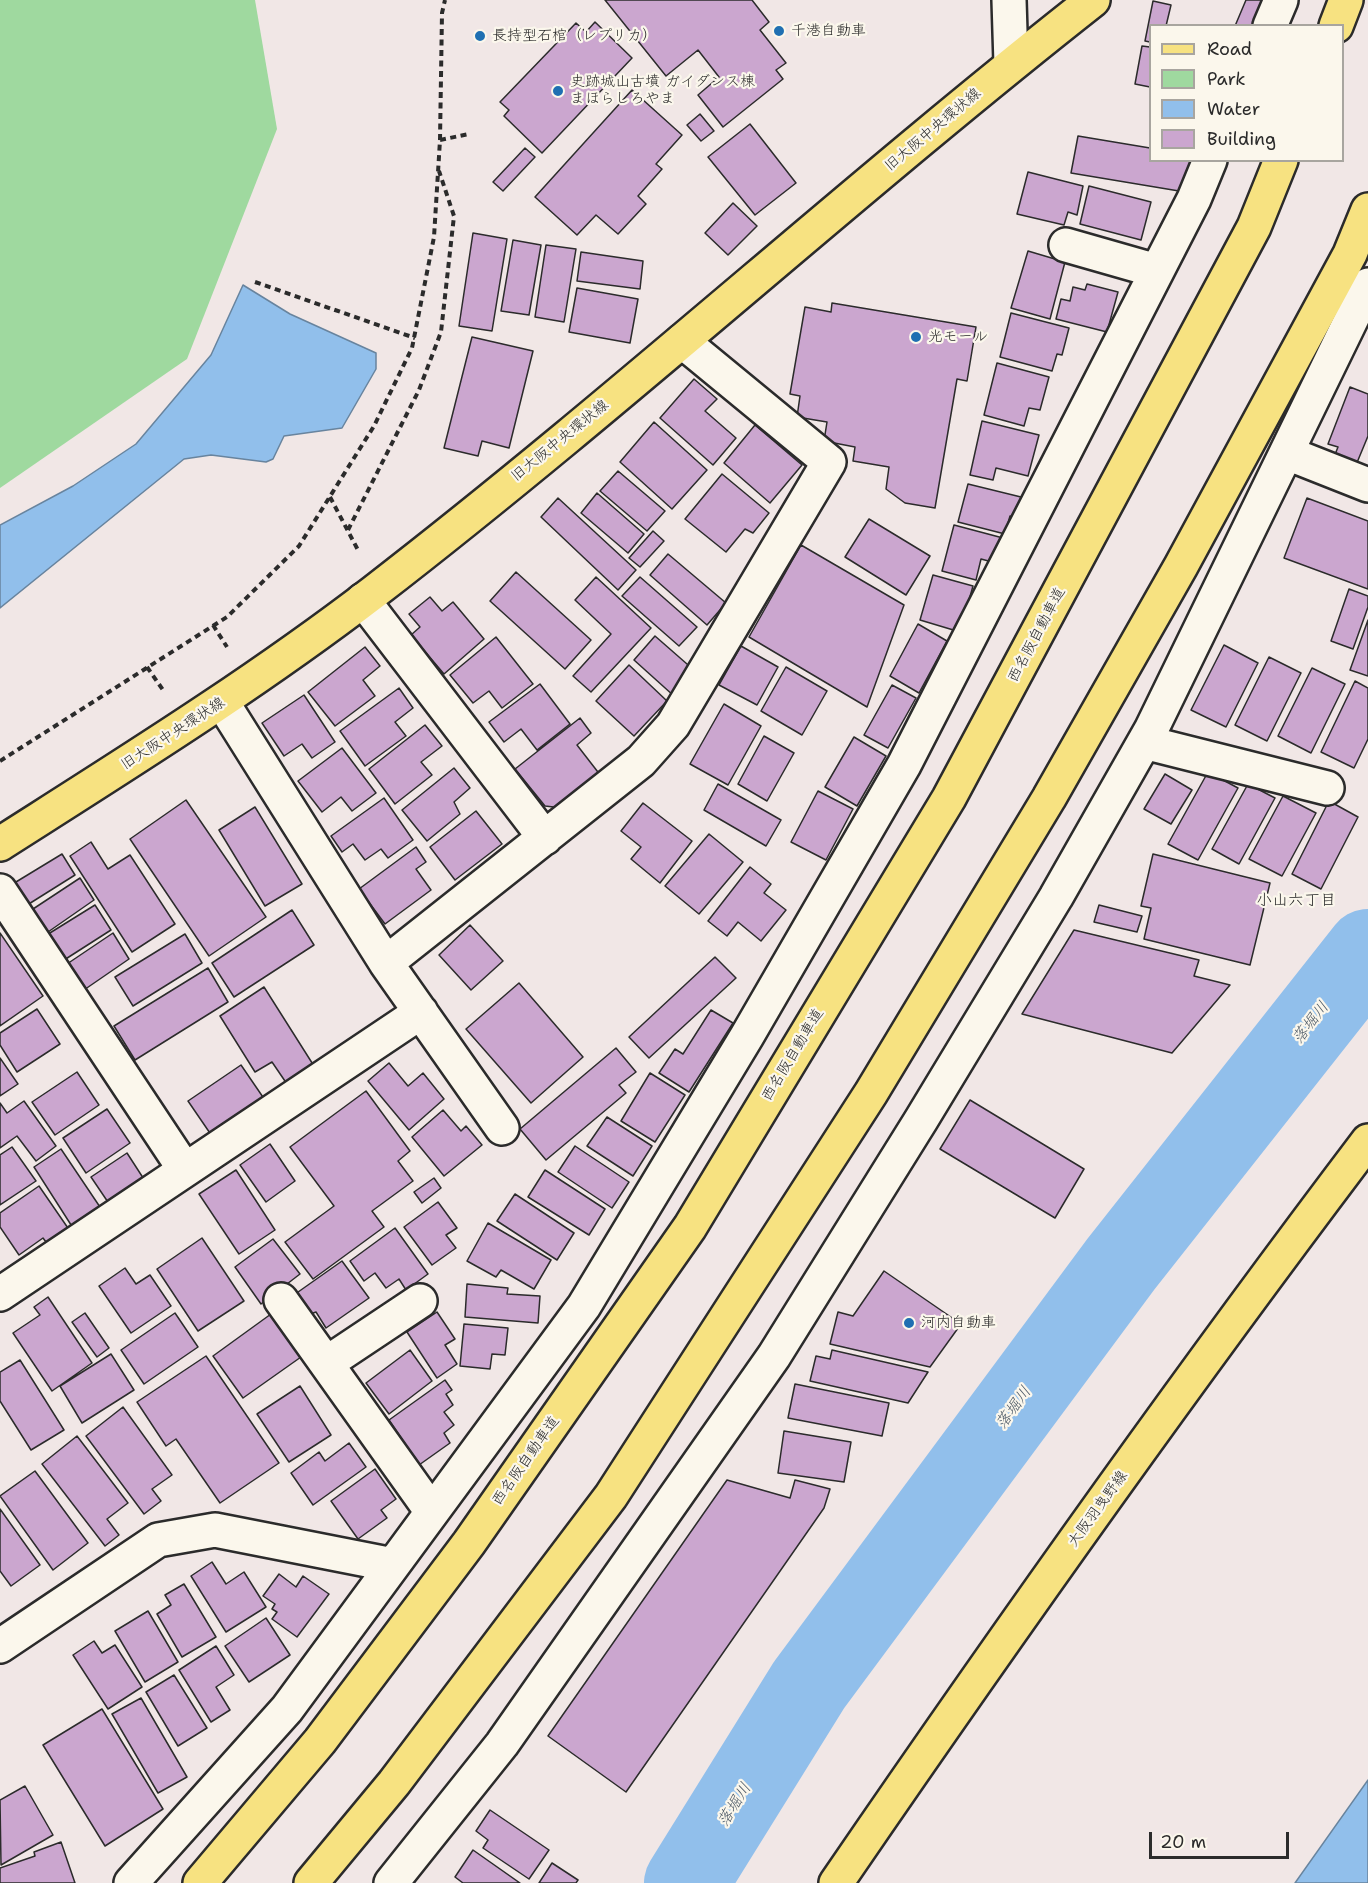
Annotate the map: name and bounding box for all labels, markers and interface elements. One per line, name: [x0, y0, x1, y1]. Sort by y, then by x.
place label: 千港自動車: [791, 22, 866, 40]
marker: 千港自動車: [772, 24, 786, 38]
legend: [1149, 24, 1344, 162]
place label: 長持型石棺（レプリカ）: [492, 27, 657, 45]
marker: 長持型石棺（レプリカ）: [473, 29, 487, 43]
text: Road: [1207, 37, 1252, 61]
text: Park: [1207, 67, 1246, 91]
place label: 史跡城山古墳 ガイダンス棟 まほらしろやま: [570, 73, 755, 108]
marker: 史跡城山古墳 ガイダンス棟 まほらしろやま: [551, 84, 565, 98]
street label: 旧大阪中央環状線: [881, 85, 985, 175]
text: Water: [1207, 97, 1260, 121]
text: Building: [1207, 127, 1276, 151]
place label: 光モール: [928, 328, 988, 346]
marker: 光モール: [909, 330, 923, 344]
street label: 旧大阪中央環状線: [508, 396, 612, 486]
street label: 西名阪自動車道: [1004, 584, 1070, 686]
street label: 旧大阪中央環状線: [118, 694, 228, 774]
district label: 小山六丁目: [1256, 891, 1336, 911]
water label: 落堀川: [1289, 998, 1333, 1048]
street label: 西名阪自動車道: [758, 1005, 828, 1105]
place label: 河内自動車: [921, 1314, 996, 1332]
marker: 河内自動車: [902, 1316, 916, 1330]
water label: 落堀川: [992, 1383, 1036, 1433]
street label: 西名阪自動車道: [489, 1413, 563, 1509]
street label: 大阪羽曳野線: [1064, 1467, 1132, 1551]
water label: 落堀川: [714, 1780, 756, 1830]
scale bar: [1152, 1820, 1292, 1858]
text: 20 m: [1160, 1830, 1206, 1854]

